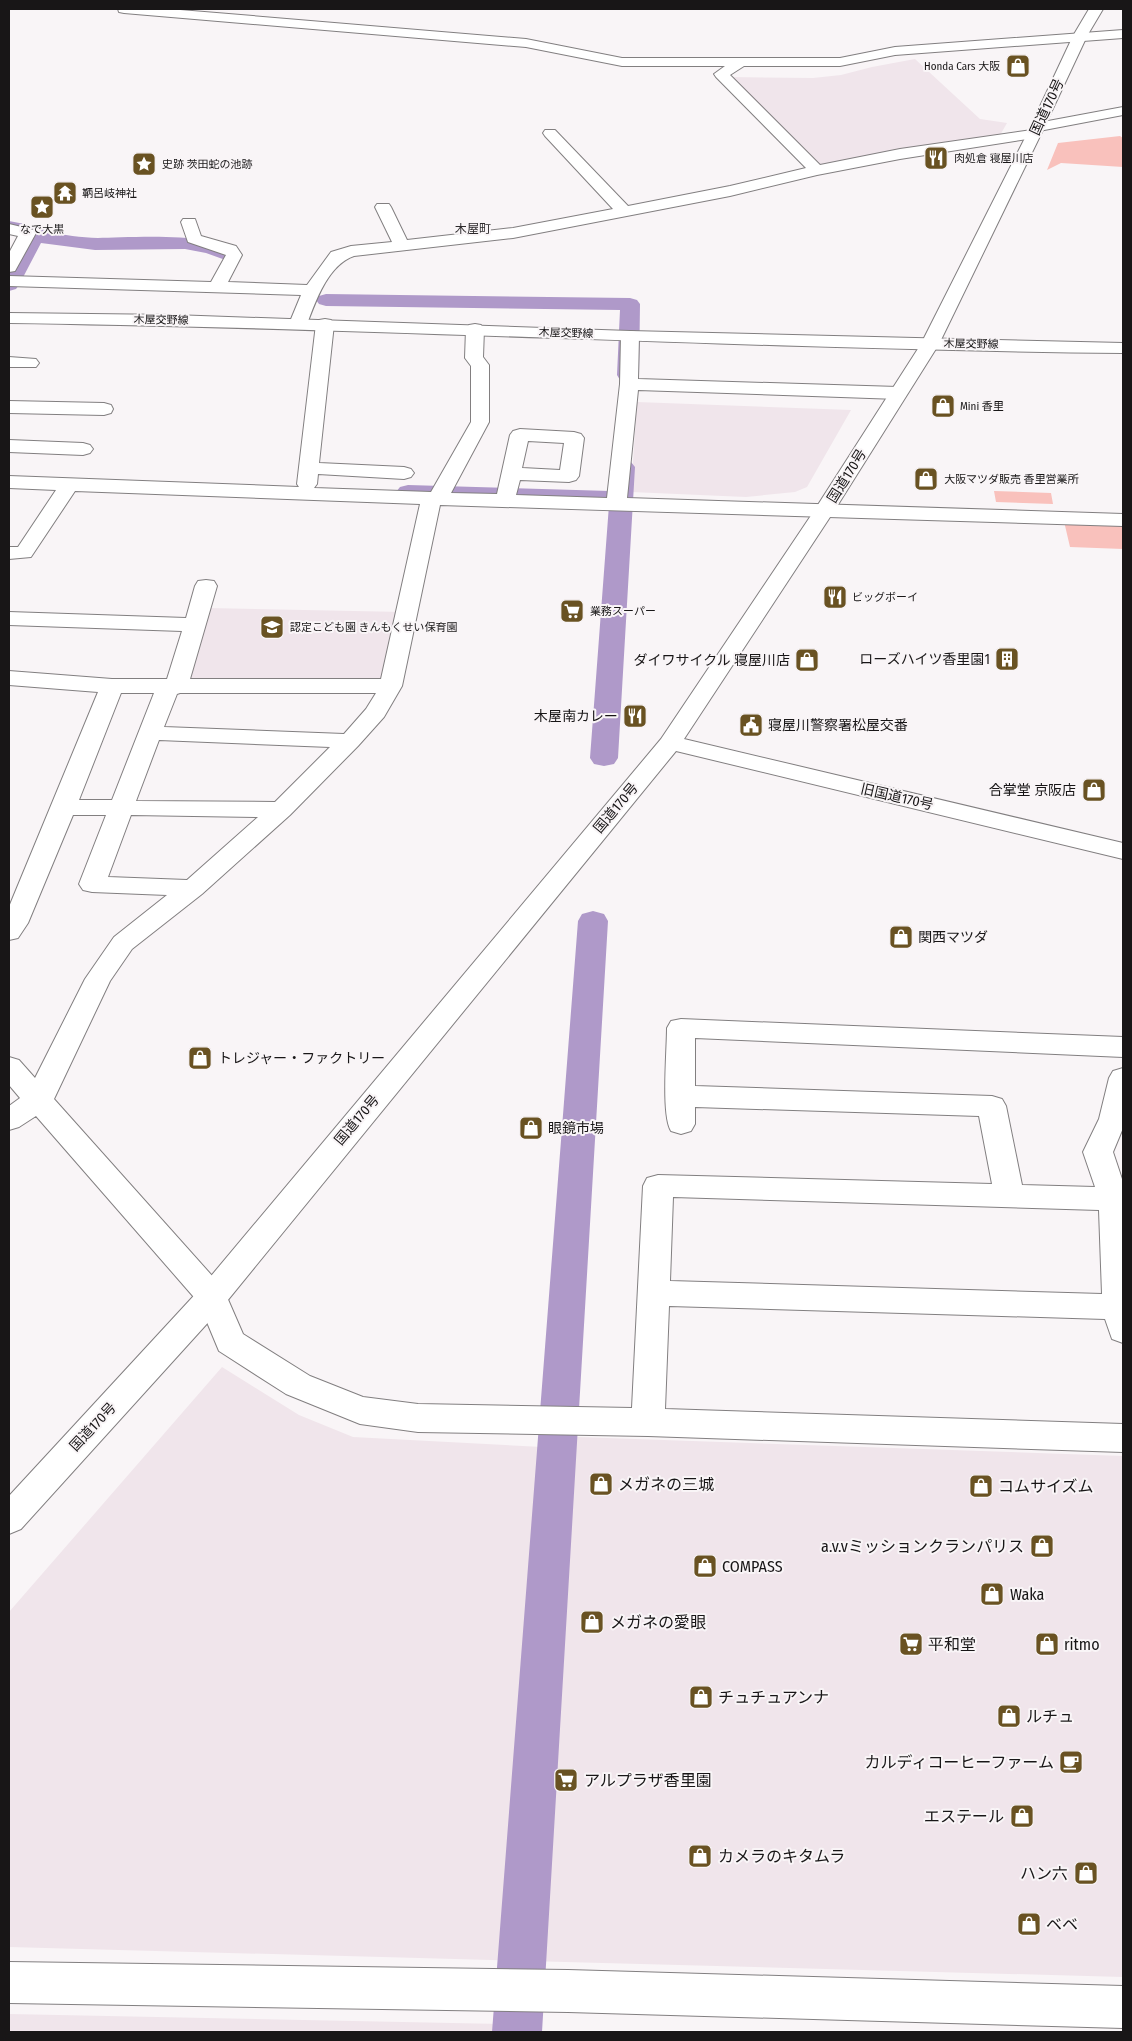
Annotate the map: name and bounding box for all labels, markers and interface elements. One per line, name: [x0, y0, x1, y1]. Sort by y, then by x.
shop icon: Honda Cars 大阪: [1005, 53, 1031, 79]
place label: Honda Cars 大阪: [924, 60, 1000, 73]
street label: 国道170号: [1027, 76, 1067, 138]
restaurant icon: 肉処倉 寝屋川店: [923, 145, 949, 171]
place icon: 史跡 茨田蛇の池跡: [131, 151, 157, 177]
place label: 肉処倉 寝屋川店: [954, 152, 1034, 165]
place label: 史跡 茨田蛇の池跡: [162, 158, 253, 171]
temple icon: 鞆呂岐神社: [52, 180, 78, 206]
place label: 鞆呂岐神社: [82, 187, 137, 200]
place icon: なで大黒: [29, 194, 55, 220]
district label: 木屋町: [455, 222, 491, 236]
place label: なで大黒: [20, 223, 64, 236]
street label: 木屋交野線: [133, 313, 189, 327]
street label: 木屋交野線: [538, 326, 594, 340]
street label: 木屋交野線: [943, 337, 999, 351]
shop icon: Mini 香里: [930, 393, 956, 419]
place label: Mini 香里: [960, 400, 1004, 413]
street label: 国道170号: [824, 446, 870, 506]
shop icon: 大阪マツダ販売 香里営業所: [913, 466, 939, 492]
place label: 大阪マツダ販売 香里営業所: [944, 473, 1080, 486]
restaurant icon: ビッグボーイ: [822, 584, 848, 610]
place label: ビッグボーイ: [852, 591, 918, 604]
supermarket icon: 業務スーパー: [559, 598, 585, 624]
place label: 業務スーパー: [590, 605, 656, 618]
school or university icon: 認定こども園 きんもくせい保育園: [259, 614, 285, 640]
place label: 認定こども園 きんもくせい保育園: [290, 621, 458, 634]
building icon: ローズハイツ香里園1: [994, 646, 1020, 672]
shop icon: ダイワサイクル 寝屋川店: [794, 647, 820, 673]
place label: ローズハイツ香里園1: [860, 651, 990, 668]
place label: ダイワサイクル 寝屋川店: [633, 652, 790, 669]
restaurant icon: 木屋南カレー: [622, 703, 648, 729]
place label: 木屋南カレー: [534, 708, 618, 725]
public building icon: 寝屋川警察署松屋交番: [738, 712, 764, 738]
place label: 寝屋川警察署松屋交番: [768, 717, 908, 734]
shop icon: 合掌堂 京阪店: [1081, 777, 1107, 803]
street label: 国道170号: [590, 779, 642, 837]
street label: 旧国道170号: [859, 780, 935, 814]
place label: 合掌堂 京阪店: [989, 782, 1076, 799]
shop icon: 関西マツダ: [888, 924, 914, 950]
place label: 関西マツダ: [918, 929, 988, 946]
shop icon: トレジャー・ファクトリー: [187, 1045, 213, 1071]
place label: トレジャー・ファクトリー: [218, 1050, 385, 1067]
street label: 国道170号: [331, 1091, 383, 1149]
shop icon: 眼鏡市場: [518, 1115, 544, 1141]
place label: 眼鏡市場: [548, 1120, 604, 1137]
street label: 国道170号: [66, 1399, 120, 1455]
shop icon: メガネの三城: [588, 1471, 614, 1497]
shop icon: コムサイズム: [968, 1473, 994, 1499]
place label: メガネの三城: [618, 1475, 714, 1494]
place label: コムサイズム: [998, 1477, 1094, 1496]
shop icon: a.v.vミッションクランパリス: [1029, 1533, 1055, 1559]
place label: a.v.vミッションクランパリス: [821, 1537, 1024, 1556]
shop icon: COMPASS: [692, 1553, 718, 1579]
place label: COMPASS: [722, 1557, 783, 1576]
shop icon: Waka: [979, 1581, 1005, 1607]
place label: Waka: [1010, 1585, 1045, 1604]
shop icon: メガネの愛眼: [579, 1609, 605, 1635]
place label: メガネの愛眼: [610, 1613, 706, 1632]
supermarket icon: 平和堂: [898, 1631, 924, 1657]
shop icon: ritmo: [1034, 1631, 1060, 1657]
place label: 平和堂: [928, 1635, 976, 1654]
place label: ritmo: [1064, 1635, 1100, 1654]
shop icon: チュチュアンナ: [688, 1684, 714, 1710]
place label: チュチュアンナ: [718, 1688, 829, 1707]
shop icon: ルチュ: [996, 1703, 1022, 1729]
place label: ルチュ: [1026, 1707, 1074, 1726]
cafe icon: カルディコーヒーファーム: [1058, 1749, 1084, 1775]
place label: カルディコーヒーファーム: [865, 1753, 1054, 1772]
supermarket icon: アルプラザ香里園: [553, 1767, 579, 1793]
place label: アルプラザ香里園: [584, 1771, 712, 1790]
shop icon: エステール: [1009, 1803, 1035, 1829]
place label: エステール: [924, 1807, 1004, 1826]
shop icon: カメラのキタムラ: [687, 1843, 713, 1869]
place label: カメラのキタムラ: [718, 1847, 845, 1866]
shop icon: ハン六: [1073, 1860, 1099, 1886]
place label: ハン六: [1020, 1864, 1068, 1883]
shop icon: ベベ: [1016, 1911, 1042, 1937]
place label: ベベ: [1046, 1915, 1078, 1934]

